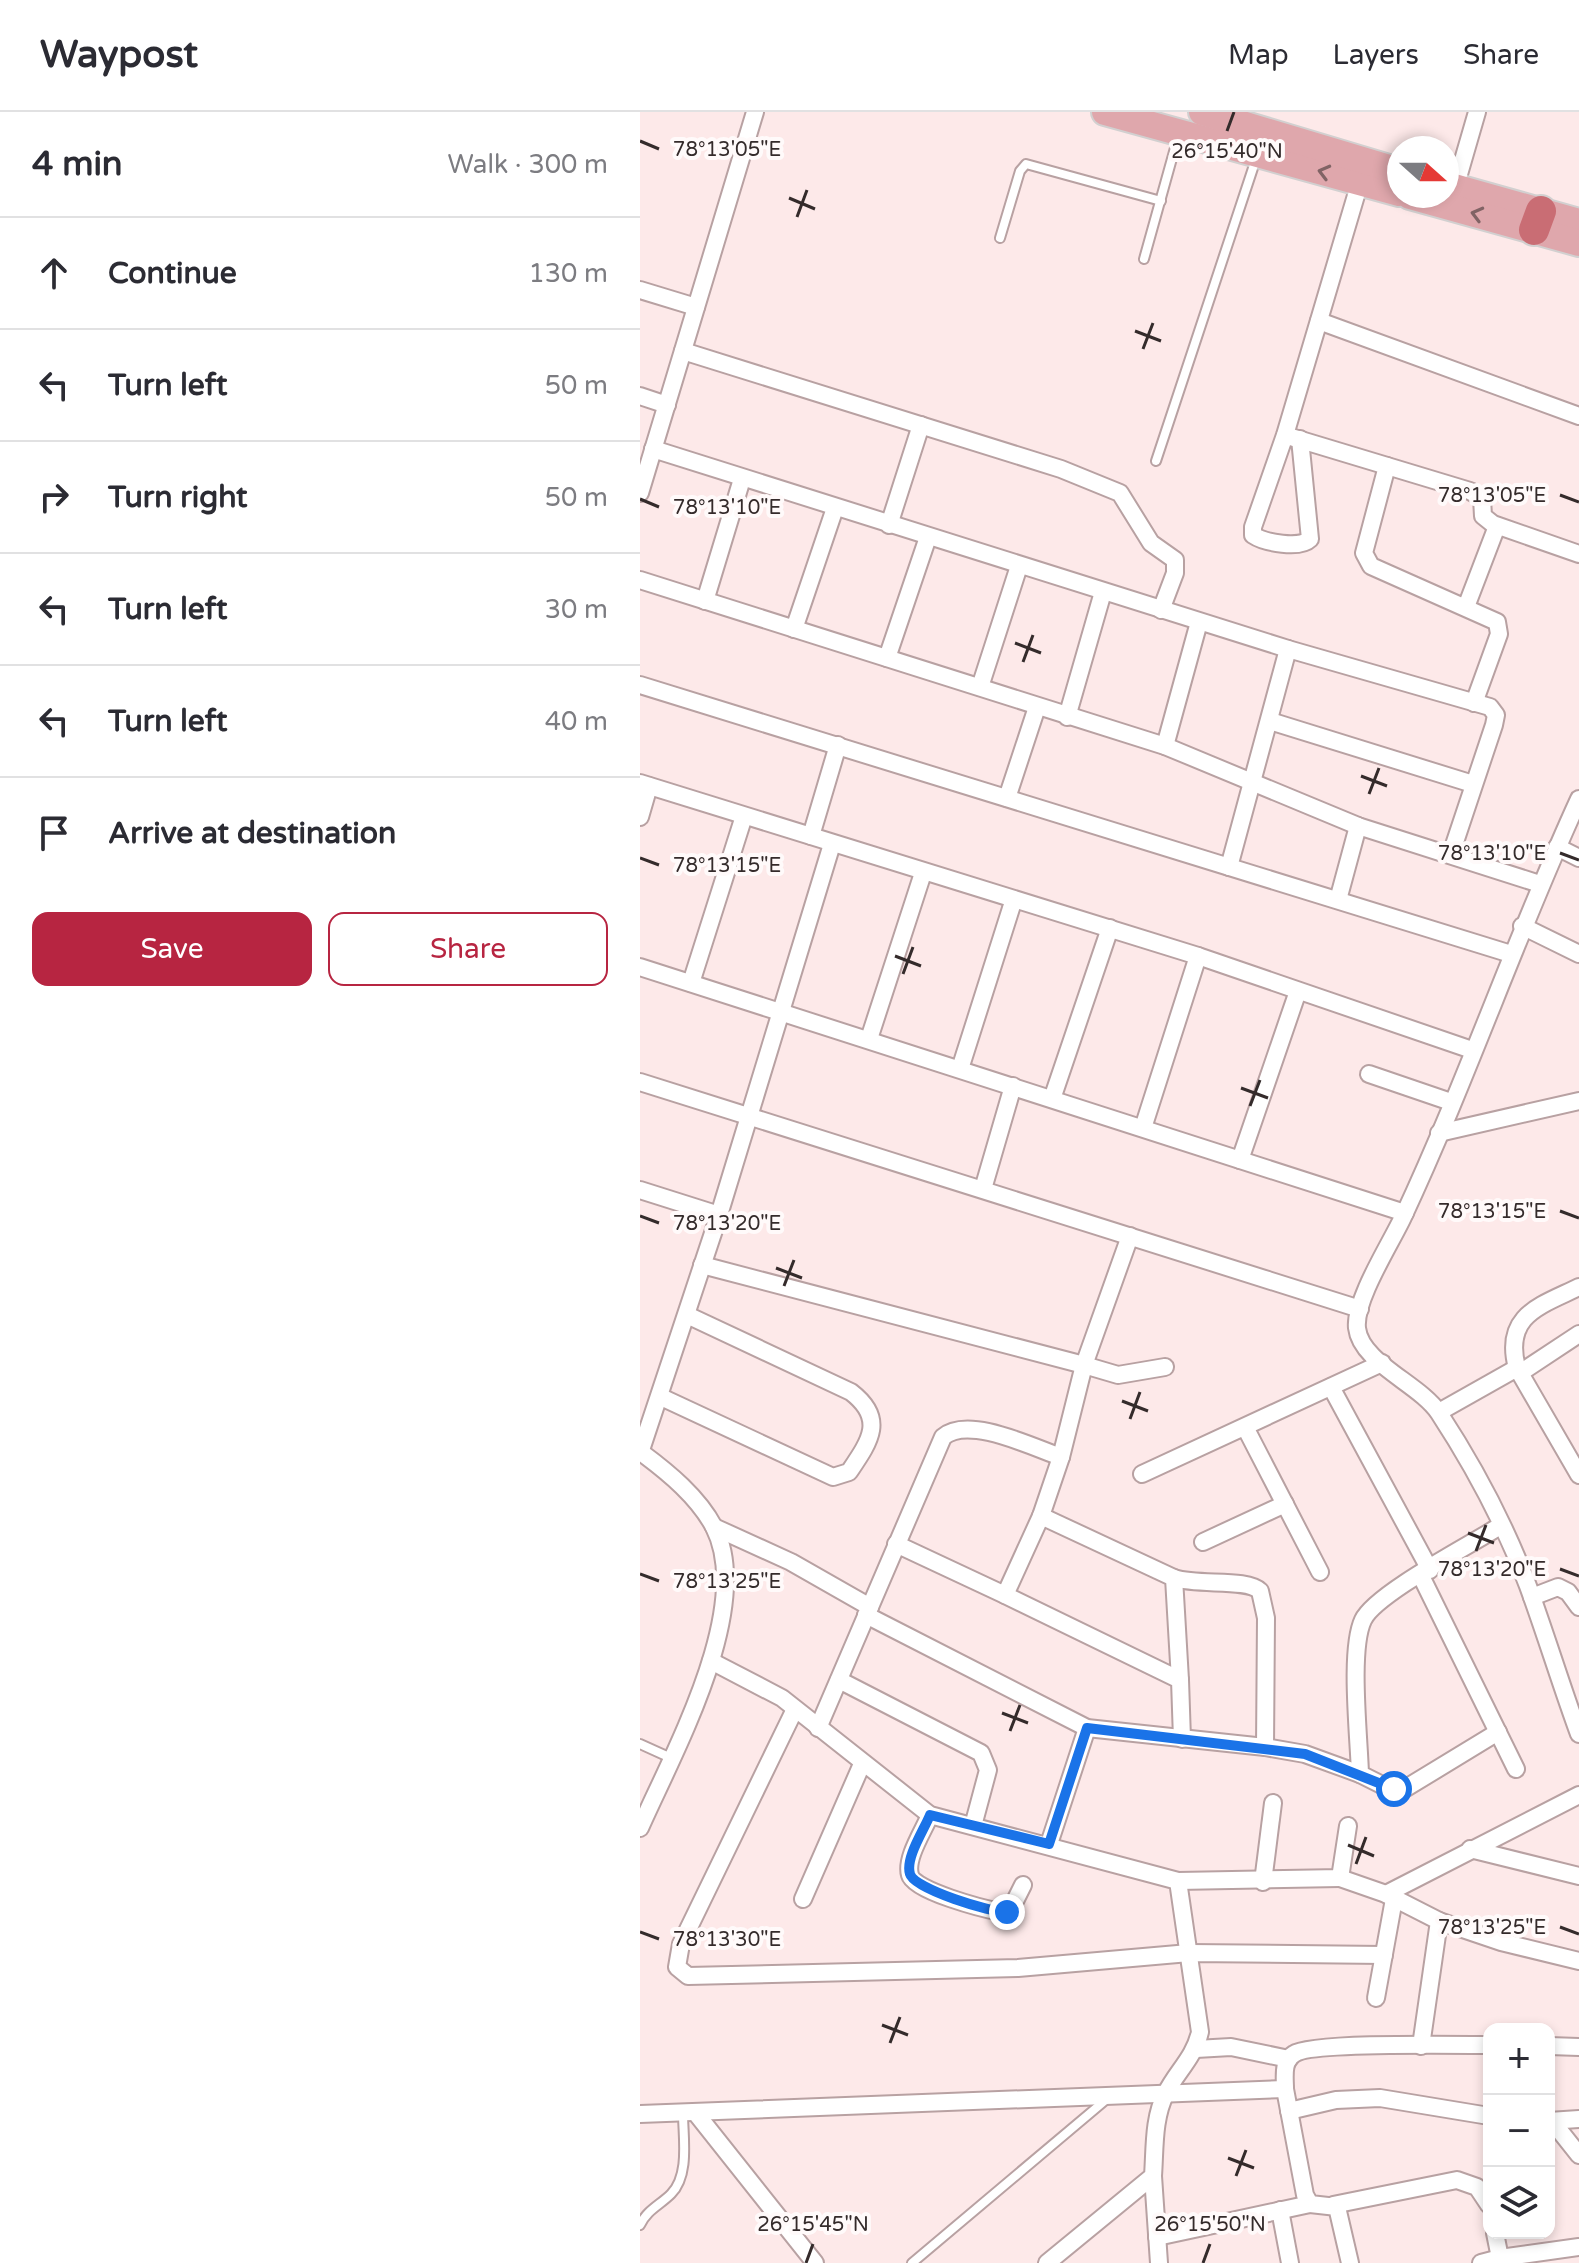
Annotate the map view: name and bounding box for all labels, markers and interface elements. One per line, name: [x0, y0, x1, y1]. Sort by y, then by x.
text: Waypost: [40, 32, 198, 78]
text: Map: [1228, 38, 1289, 72]
text: Layers: [1333, 38, 1419, 72]
text: Share: [1463, 38, 1539, 72]
north arrow: [1387, 136, 1459, 208]
text: 78°13'05"E: [673, 138, 781, 162]
text: 26°15'40"N: [1171, 140, 1283, 164]
text: 4 min: [32, 144, 123, 185]
text: Walk · 300 m: [448, 149, 608, 180]
one-way arrow: [1317, 165, 1331, 182]
one-way arrow: [1471, 207, 1485, 224]
icon: ahead: [32, 251, 76, 295]
text: Continue: [108, 255, 237, 292]
text: 130 m: [528, 258, 608, 289]
icon: left: [32, 363, 76, 407]
text: Turn left: [108, 367, 227, 404]
text: 50 m: [545, 370, 608, 401]
icon: right: [32, 475, 76, 519]
text: Turn right: [108, 479, 248, 516]
text: 50 m: [545, 482, 608, 513]
text: 78°13'05"E: [1438, 484, 1546, 508]
text: 78°13'10"E: [673, 496, 781, 520]
icon: left: [32, 587, 76, 631]
text: Turn left: [108, 591, 227, 628]
text: 30 m: [545, 594, 608, 625]
icon: left: [32, 699, 76, 743]
text: Turn left: [108, 703, 227, 740]
text: 40 m: [545, 706, 608, 737]
icon: arrive: [32, 811, 76, 855]
text: Arrive at destination: [108, 815, 396, 852]
text: 78°13'10"E: [1438, 842, 1546, 866]
text: 78°13'15"E: [673, 854, 781, 878]
button: Save: [32, 912, 312, 986]
button: Share: [328, 912, 608, 986]
text: 78°13'15"E: [1438, 1200, 1546, 1224]
text: 78°13'20"E: [673, 1212, 781, 1236]
text: 78°13'20"E: [1438, 1558, 1546, 1582]
text: 78°13'25"E: [673, 1570, 781, 1594]
route start: [1376, 1771, 1412, 1807]
route end: [989, 1894, 1025, 1930]
text: 78°13'25"E: [1438, 1916, 1546, 1940]
text: 78°13'30"E: [673, 1928, 781, 1952]
map controls: [1483, 2023, 1555, 2239]
button: +: [1483, 2023, 1555, 2095]
button: −: [1483, 2095, 1555, 2167]
button: layers: [1483, 2167, 1555, 2239]
text: 26°15'45"N: [757, 2213, 869, 2237]
text: 26°15'50"N: [1154, 2213, 1266, 2237]

